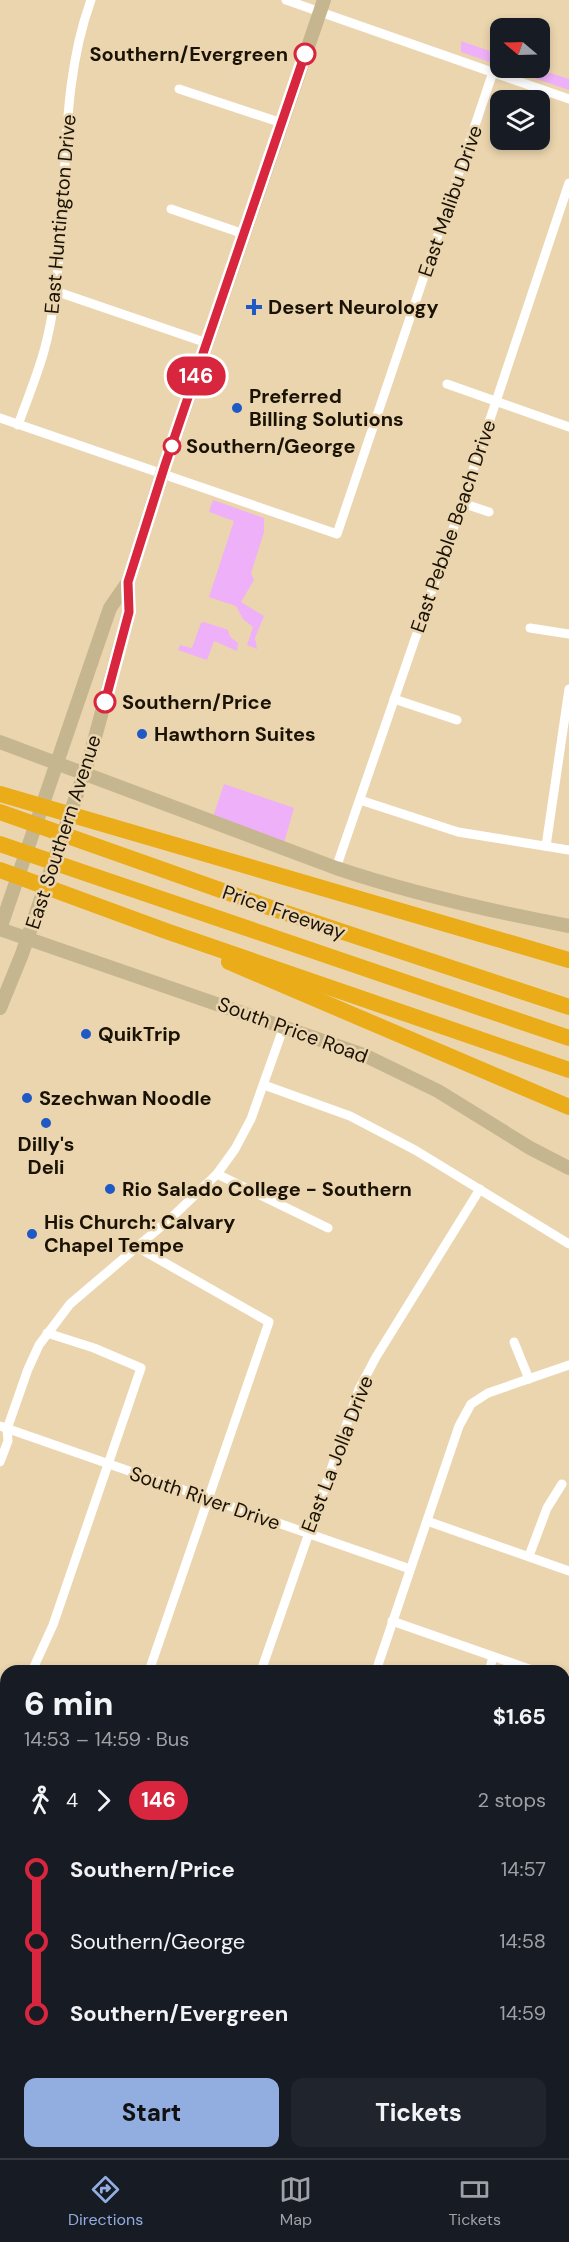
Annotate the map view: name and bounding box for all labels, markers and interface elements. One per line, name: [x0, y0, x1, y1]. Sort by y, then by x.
north arrow: [490, 18, 550, 78]
map controls: [490, 18, 550, 150]
place label: Southern/Evergreen: [90, 41, 288, 67]
marker: Southern/Evergreen: [294, 43, 316, 65]
button: layers: [490, 90, 550, 150]
street label: East Huntington Drive: [38, 113, 82, 315]
street label: East Malibu Drive: [412, 122, 488, 280]
place label: Desert Neurology: [268, 294, 438, 320]
marker: Desert Neurology: [245, 298, 263, 316]
line badge: 146: [162, 356, 230, 395]
text: 146: [179, 362, 213, 390]
place label: Preferred Billing Solutions: [249, 383, 404, 432]
marker: Preferred Billing Solutions: [230, 401, 244, 415]
street label: East Pebble Beach Drive: [404, 416, 502, 636]
place label: Southern/George: [186, 433, 355, 459]
marker: Southern/George: [163, 437, 181, 455]
place label: Southern/Price: [122, 689, 272, 715]
marker: Southern/Price: [94, 691, 116, 713]
place label: Hawthorn Suites: [154, 721, 316, 747]
marker: Hawthorn Suites: [135, 727, 149, 741]
street label: East Southern Avenue: [19, 732, 107, 932]
street label: Price Freeway: [219, 879, 349, 945]
street label: South Price Road: [214, 991, 372, 1069]
place label: QuikTrip: [98, 1021, 181, 1047]
marker: QuikTrip: [79, 1027, 93, 1041]
place label: Szechwan Noodle: [39, 1085, 212, 1111]
marker: Szechwan Noodle: [20, 1091, 34, 1105]
marker: Dilly's Deli: [39, 1116, 53, 1130]
place label: Dilly's Deli: [18, 1131, 74, 1180]
place label: Rio Salado College - Southern: [122, 1176, 412, 1202]
marker: Rio Salado College - Southern: [103, 1182, 117, 1196]
place label: His Church: Calvary Chapel Tempe: [44, 1209, 235, 1258]
marker: His Church: Calvary Chapel Tempe: [25, 1227, 39, 1241]
street label: East La Jolla Drive: [295, 1372, 379, 1536]
street label: South River Drive: [126, 1460, 284, 1536]
text: 6 min: [24, 1682, 113, 1725]
text: $1.65: [493, 1702, 546, 1731]
text: 14:53 – 14:59 · Bus: [24, 1726, 189, 1752]
icon: walk: [24, 1784, 57, 1817]
icon: forward: [87, 1784, 120, 1817]
text: 146: [141, 1786, 176, 1814]
text: 4: [66, 1787, 78, 1813]
text: 2 stops: [478, 1787, 546, 1813]
text: Southern/Price: [70, 1855, 235, 1884]
text: 14:57: [501, 1856, 546, 1882]
text: Southern/George: [70, 1927, 245, 1956]
text: 14:58: [499, 1928, 546, 1954]
text: Southern/Evergreen: [70, 1999, 288, 2028]
text: 14:59: [499, 2000, 546, 2026]
button: Start: [24, 2078, 279, 2147]
button: Tickets: [291, 2078, 546, 2147]
tab: Directions: [68, 2173, 143, 2230]
tab: Map: [279, 2173, 312, 2230]
tab: Tickets: [448, 2173, 501, 2230]

